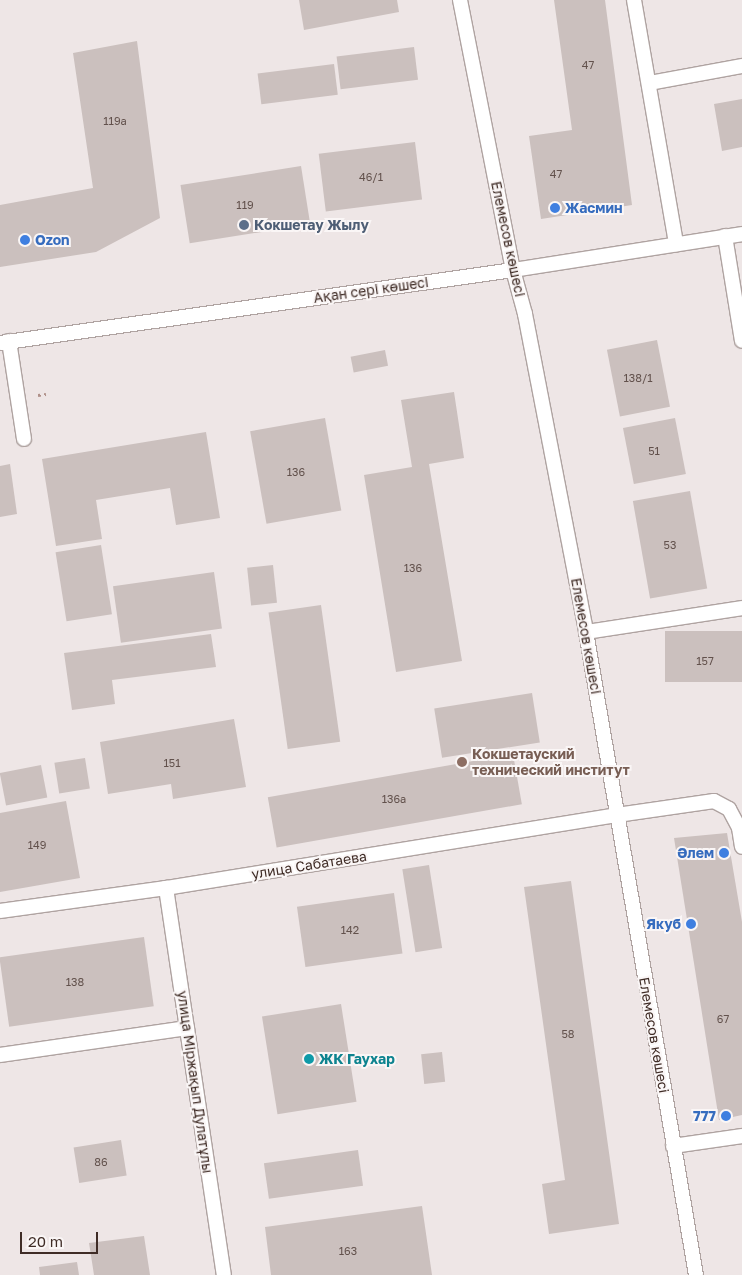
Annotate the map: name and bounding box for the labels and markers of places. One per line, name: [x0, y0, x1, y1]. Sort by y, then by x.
place label: Жасмин: [565, 200, 622, 216]
marker: Жасмин: [549, 202, 561, 214]
place label: Кокшетау Жылу: [254, 217, 369, 233]
marker: Кокшетау Жылу: [238, 219, 250, 231]
place label: Ozon: [35, 232, 70, 248]
marker: Ozon: [19, 234, 31, 246]
place label: Кокшетауский технический институт: [472, 746, 630, 779]
marker: Кокшетауский технический институт: [456, 756, 468, 768]
place label: Әлем: [677, 845, 714, 861]
marker: Әлем: [718, 847, 730, 859]
place label: Якуб: [646, 916, 681, 932]
marker: Якуб: [685, 918, 697, 930]
place label: ЖК Гаухар: [319, 1051, 395, 1067]
marker: ЖК Гаухар: [303, 1053, 315, 1065]
place label: 777: [693, 1108, 716, 1124]
marker: 777: [720, 1110, 732, 1122]

